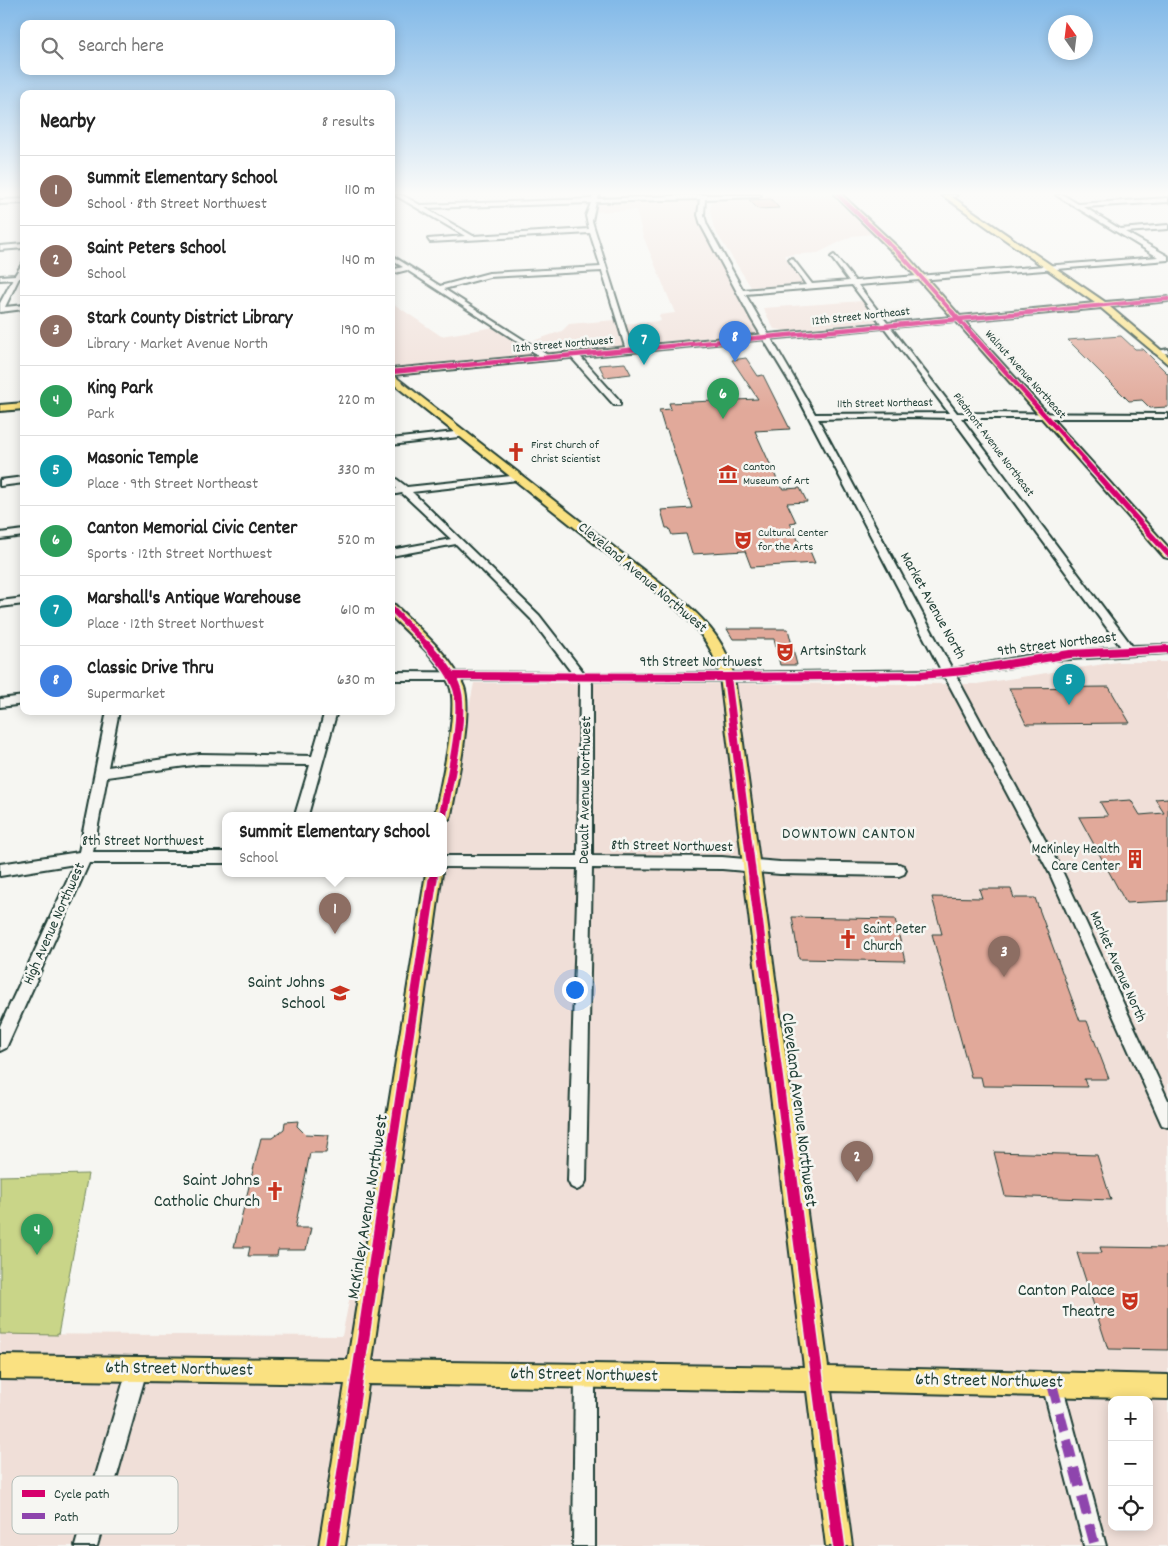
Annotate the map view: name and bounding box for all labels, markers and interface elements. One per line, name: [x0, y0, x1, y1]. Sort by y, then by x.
north arrow: [1048, 15, 1093, 60]
search box: [20, 20, 395, 75]
icon: search: [38, 34, 66, 62]
text: Search here: [78, 34, 164, 61]
text: Nearby: [40, 108, 95, 138]
text: 8 results: [322, 111, 375, 134]
text: Summit Elementary School: [87, 166, 277, 193]
text: 1: [54, 179, 58, 202]
text: 110 m: [345, 179, 375, 202]
text: School · 8th Street Northwest: [87, 193, 267, 216]
text: Saint Peters School: [87, 236, 226, 263]
text: 2: [53, 249, 60, 272]
text: 140 m: [341, 249, 375, 272]
text: School: [87, 263, 126, 286]
street label: 12th Street Northeast: [811, 303, 911, 331]
text: Stark County District Library: [87, 306, 292, 333]
text: 3: [52, 319, 60, 342]
text: 190 m: [341, 319, 375, 342]
pin: 8: [719, 321, 751, 362]
pin: 7: [628, 324, 660, 365]
street label: Walnut Avenue Northeast: [980, 327, 1070, 424]
street label: 12th Street Northwest: [512, 332, 614, 358]
text: Library · Market Avenue North: [87, 333, 268, 356]
text: King Park: [87, 376, 153, 403]
pin: 6: [707, 378, 739, 419]
text: 4: [53, 389, 59, 412]
text: 220 m: [338, 389, 375, 412]
street label: Piedmont Avenue Northeast: [948, 389, 1038, 501]
street label: 11th Street Northeast: [837, 395, 934, 413]
text: Park: [87, 403, 114, 426]
place label: First Church of Christ Scientist: [531, 437, 601, 468]
church icon: First Church of Christ Scientist: [505, 441, 527, 463]
text: Masonic Temple: [87, 446, 198, 473]
text: 5: [52, 459, 60, 482]
text: 330 m: [337, 459, 375, 482]
place label: Canton Museum of Art: [743, 459, 810, 490]
museum icon: Canton Museum of Art: [717, 463, 739, 485]
text: Place · 9th Street Northeast: [87, 473, 258, 496]
text: Canton Memorial Civic Center: [87, 516, 297, 543]
street label: Cleveland Avenue Northwest: [572, 517, 712, 639]
place label: Cultural Center for the Arts: [758, 525, 829, 556]
text: 6: [52, 529, 60, 552]
text: 520 m: [337, 529, 375, 552]
theatre icon: Cultural Center for the Arts: [732, 529, 754, 551]
text: Sports · 12th Street Northwest: [87, 543, 272, 566]
street label: Market Avenue North: [893, 548, 971, 664]
text: Marshall's Antique Warehouse: [87, 586, 301, 613]
text: 7: [53, 599, 59, 622]
text: 610 m: [340, 599, 375, 622]
text: Place · 12th Street Northwest: [87, 613, 264, 636]
street label: 9th Street Northeast: [996, 627, 1118, 663]
theatre icon: ArtsinStark: [774, 641, 796, 663]
place label: ArtsinStark: [800, 641, 866, 663]
street label: 9th Street Northwest: [640, 652, 763, 674]
text: Classic Drive Thru: [87, 656, 214, 683]
pin: 5: [1053, 664, 1085, 705]
text: 8: [53, 669, 59, 692]
text: 630 m: [337, 669, 375, 692]
text: Supermarket: [87, 683, 165, 706]
street label: Dewalt Avenue Northwest: [574, 715, 598, 864]
popup: [222, 812, 447, 877]
text: Summit Elementary School: [239, 820, 430, 847]
district label: DOWNTOWN CANTON: [782, 823, 916, 846]
street label: 8th Street Northwest: [82, 831, 204, 853]
street label: 8th Street Northwest: [611, 835, 734, 859]
place label: McKinley Health Care Center: [1032, 839, 1120, 878]
text: School: [239, 847, 278, 870]
building icon: McKinley Health Care Center: [1124, 848, 1146, 870]
street label: High Avenue Northwest: [18, 859, 92, 989]
pin: 1: [319, 893, 351, 934]
street label: Market Avenue North: [1083, 908, 1151, 1026]
place label: Saint Peter Church: [863, 919, 927, 958]
church icon: Saint Peter Church: [837, 928, 859, 950]
pin: 3: [988, 936, 1020, 977]
place label: Saint Johns School: [248, 971, 326, 1017]
your location: [562, 977, 588, 1003]
school or university icon: Saint Johns School: [329, 982, 351, 1004]
street label: Cleveland Avenue Northwest: [774, 1011, 822, 1209]
street label: McKinley Avenue Northwest: [342, 1112, 396, 1301]
pin: 2: [841, 1141, 873, 1182]
place label: Saint Johns Catholic Church: [154, 1169, 260, 1215]
church icon: Saint Johns Catholic Church: [264, 1180, 286, 1202]
pin: 4: [21, 1214, 53, 1255]
place label: Canton Palace Theatre: [1018, 1279, 1115, 1325]
theatre icon: Canton Palace Theatre: [1119, 1290, 1141, 1312]
street label: 6th Street Northwest: [105, 1356, 254, 1384]
street label: 6th Street Northwest: [510, 1362, 659, 1390]
street label: 6th Street Northwest: [915, 1368, 1064, 1396]
map controls: [1108, 1396, 1153, 1531]
button: +: [1108, 1396, 1153, 1441]
button: −: [1108, 1441, 1153, 1486]
legend: [12, 1476, 178, 1534]
text: Cycle path: [54, 1485, 110, 1505]
button: locate: [1108, 1486, 1153, 1531]
text: Path: [54, 1508, 79, 1528]

